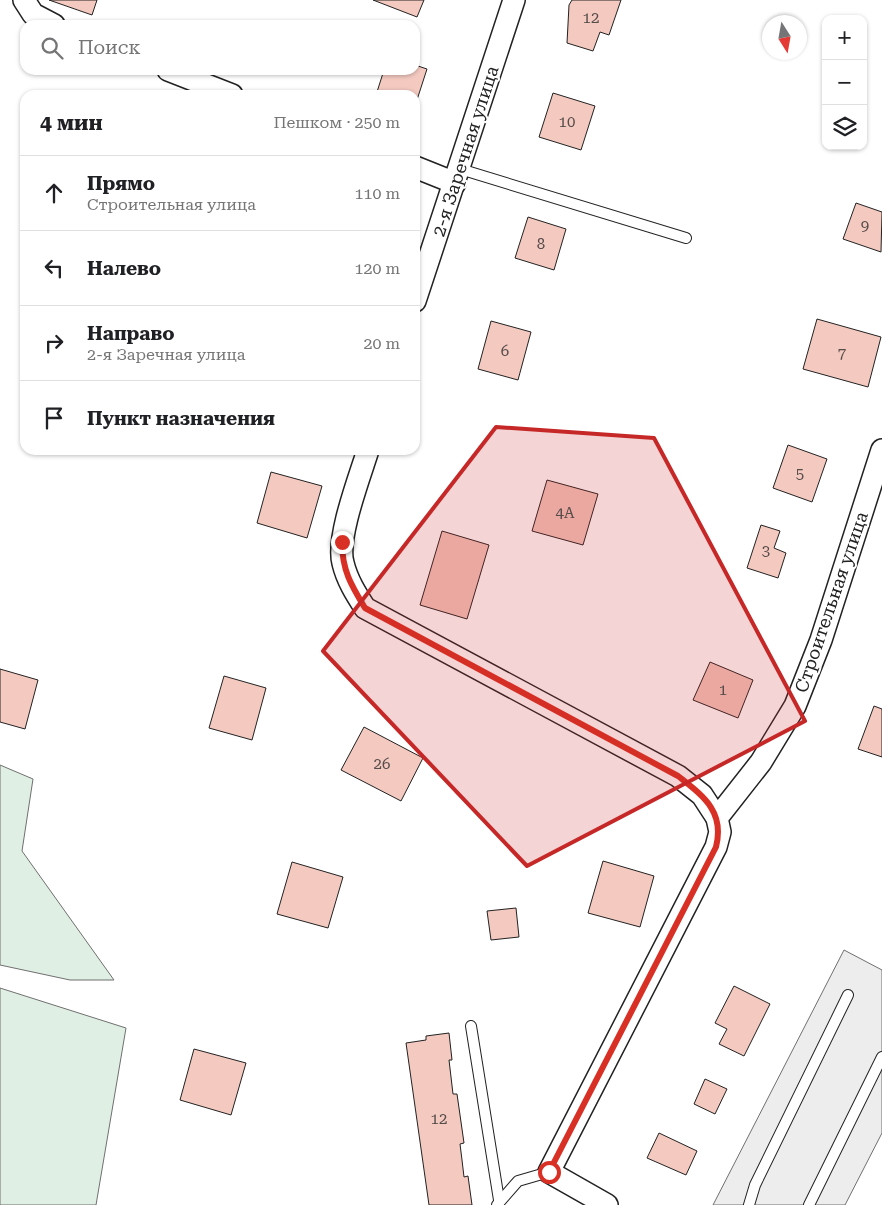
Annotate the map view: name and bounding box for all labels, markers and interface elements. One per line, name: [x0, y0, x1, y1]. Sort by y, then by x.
house number: 12: [583, 9, 599, 27]
north arrow: [762, 15, 807, 60]
map controls: [822, 15, 867, 150]
button: +: [822, 15, 867, 60]
search box: [20, 20, 420, 75]
icon: search: [38, 34, 66, 62]
text: Поиск: [78, 36, 141, 59]
button: −: [822, 60, 867, 105]
street label: 2-я Заречная улица: [427, 63, 503, 239]
button: layers: [822, 105, 867, 150]
text: 4 мин: [40, 111, 103, 135]
text: Пешком · 250 m: [273, 113, 400, 132]
house number: 10: [559, 113, 575, 131]
text: Прямо: [87, 172, 155, 195]
icon: ahead: [40, 179, 68, 207]
text: 110 m: [354, 184, 400, 203]
text: Строительная улица: [87, 195, 256, 214]
house number: 9: [861, 217, 869, 235]
house number: 8: [537, 235, 545, 253]
icon: left: [40, 254, 68, 282]
text: Налево: [87, 257, 161, 280]
text: 120 m: [354, 259, 400, 278]
text: Направо: [87, 322, 174, 345]
icon: right: [40, 329, 68, 357]
text: 20 m: [363, 334, 400, 353]
house number: 6: [501, 342, 509, 360]
house number: 7: [838, 344, 846, 362]
text: 2-я Заречная улица: [87, 345, 245, 364]
icon: arrive: [40, 404, 68, 432]
text: Пункт назначения: [87, 407, 275, 430]
house number: 5: [796, 465, 804, 483]
house number: 4А: [556, 504, 575, 522]
street label: Строительная улица: [790, 509, 872, 695]
route end: [331, 531, 354, 554]
house number: 3: [762, 542, 770, 560]
house number: 1: [719, 681, 727, 699]
house number: 26: [374, 755, 390, 773]
house number: 12: [431, 1110, 447, 1128]
route start: [538, 1161, 561, 1184]

